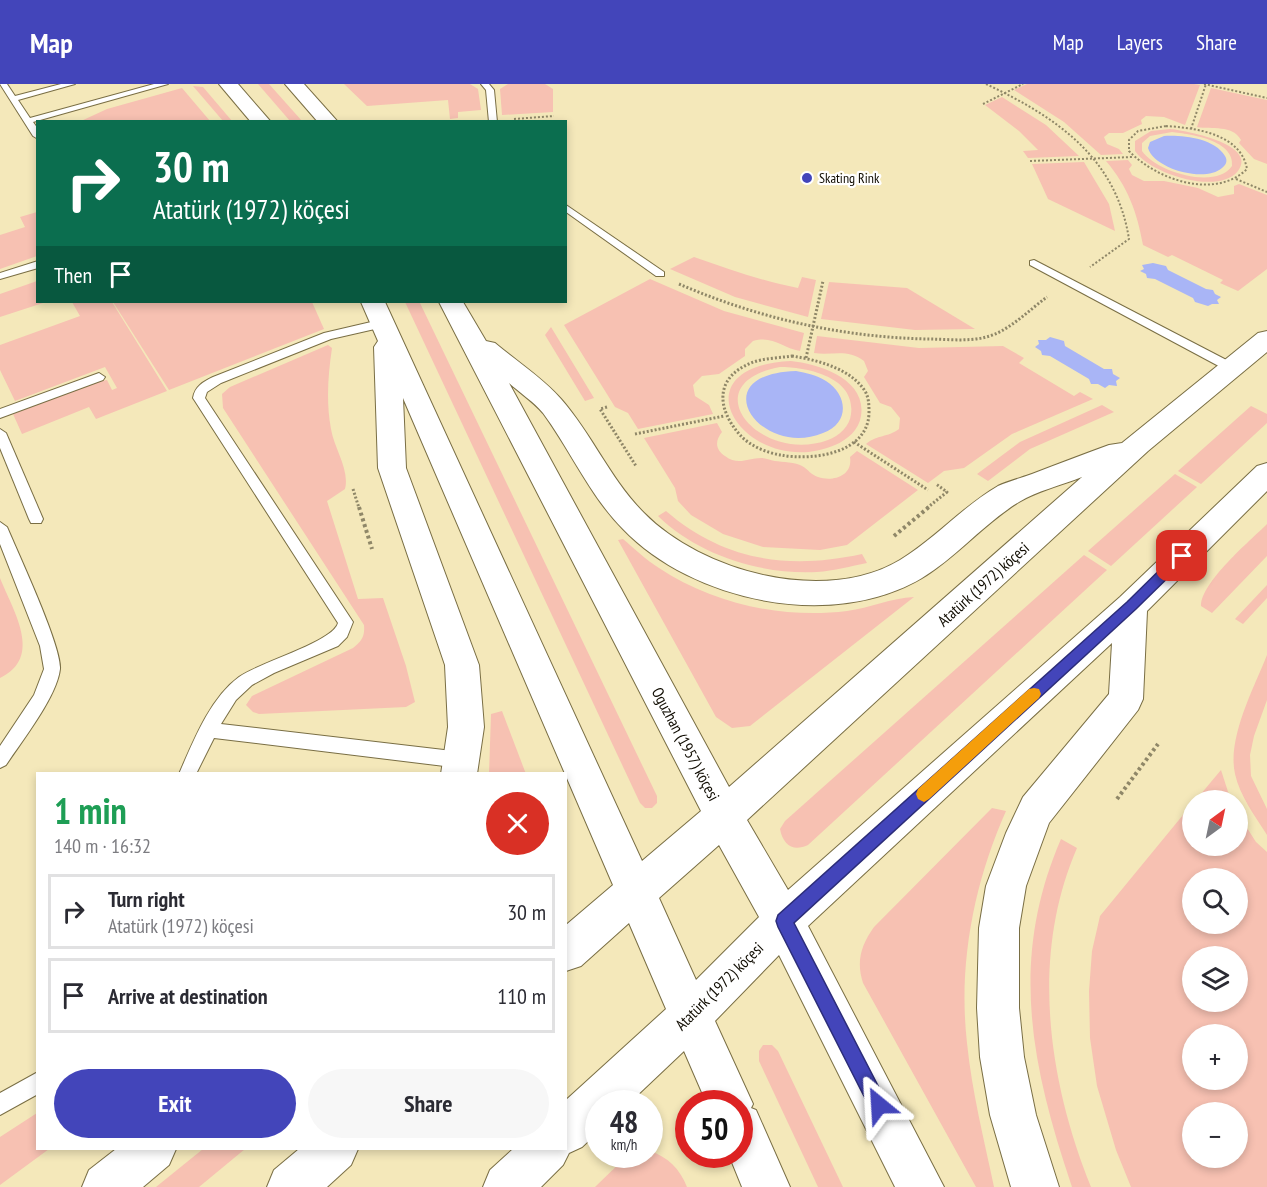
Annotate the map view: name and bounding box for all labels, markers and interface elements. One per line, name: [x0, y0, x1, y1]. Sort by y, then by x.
text: Map: [30, 24, 73, 61]
text: Map: [1053, 29, 1084, 56]
text: Layers: [1117, 29, 1163, 56]
text: Share: [1196, 29, 1237, 56]
text: 30 m: [153, 139, 230, 194]
icon: right: [54, 144, 132, 222]
place label: Skating Rink: [819, 169, 880, 187]
marker: Skating Rink: [800, 171, 814, 185]
text: Atatürk (1972) köçesi: [153, 192, 350, 226]
icon: arrive: [104, 258, 137, 291]
text: Then: [54, 261, 92, 289]
pin: [1156, 530, 1207, 581]
street label: Atatürk (1972) köçesi: [933, 538, 1033, 630]
icon: arrive: [1165, 539, 1198, 572]
street label: Oguzhan (1957) köçesi: [648, 684, 724, 804]
text: 1 min: [54, 787, 127, 834]
north arrow: [1182, 790, 1248, 856]
map controls: [1182, 790, 1248, 1168]
button: close: [486, 792, 549, 855]
text: 140 m · 16:32: [54, 833, 151, 859]
button: search: [1182, 868, 1248, 934]
text: Turn right: [108, 885, 185, 913]
icon: right: [57, 895, 90, 928]
text: 30 m: [507, 898, 546, 926]
text: Atatürk (1972) köçesi: [108, 913, 254, 939]
street label: Atatürk (1972) köçesi: [671, 938, 767, 1034]
button: layers: [1182, 946, 1248, 1012]
icon: arrive: [57, 979, 90, 1012]
text: Arrive at destination: [108, 982, 268, 1010]
text: 110 m: [497, 982, 546, 1010]
button: +: [1182, 1024, 1248, 1090]
button: Exit: [54, 1069, 296, 1138]
button: Share: [308, 1069, 549, 1138]
position arrow: [847, 1073, 911, 1137]
speed limit sign: 50: [675, 1090, 753, 1168]
text: 48: [610, 1102, 638, 1141]
button: −: [1182, 1102, 1248, 1168]
text: km/h: [611, 1135, 637, 1154]

